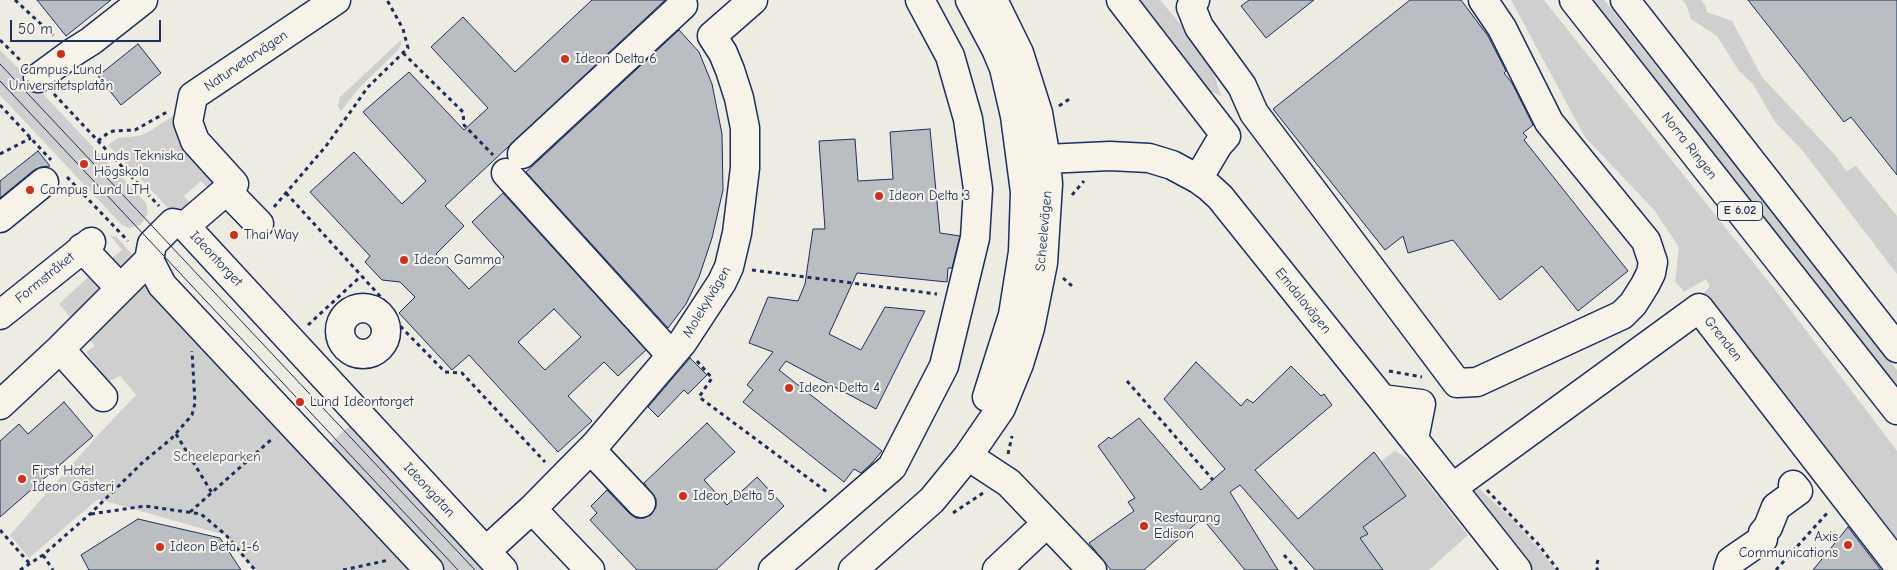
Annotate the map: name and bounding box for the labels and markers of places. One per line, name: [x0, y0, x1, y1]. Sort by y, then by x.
marker: Campus Lund Universitetsplatån: [55, 48, 67, 60]
place label: Ideon Delta 6: [575, 51, 657, 67]
marker: Ideon Delta 6: [559, 53, 571, 65]
place label: Campus Lund Universitetsplatån: [9, 62, 113, 94]
place label: Lunds Tekniska Högskola: [94, 148, 184, 180]
marker: Lunds Tekniska Högskola: [78, 158, 90, 170]
place label: Campus Lund LTH: [40, 182, 149, 198]
marker: Campus Lund LTH: [24, 184, 36, 196]
place label: Ideon Delta 3: [889, 188, 970, 204]
marker: Ideon Delta 3: [873, 190, 885, 202]
place label: Thai Way: [244, 227, 299, 243]
marker: Thai Way: [228, 229, 240, 241]
place label: Ideon Gamma: [414, 252, 501, 268]
marker: Ideon Gamma: [398, 254, 410, 266]
place label: Ideon Delta 4: [799, 380, 880, 396]
marker: Ideon Delta 4: [783, 382, 795, 394]
place label: Lund Ideontorget: [310, 394, 413, 410]
marker: Lund Ideontorget: [294, 396, 306, 408]
place label: First Hotel Ideon Gästeri: [32, 463, 114, 496]
marker: First Hotel Ideon Gästeri: [16, 473, 28, 485]
place label: Ideon Delta 5: [693, 488, 775, 504]
marker: Ideon Delta 5: [677, 490, 689, 502]
place label: Restaurang Edison: [1154, 510, 1221, 542]
marker: Restaurang Edison: [1138, 520, 1150, 532]
place label: Axis Communications: [1739, 529, 1838, 562]
place label: Ideon Beta 1-6: [170, 539, 260, 555]
marker: Axis Communications: [1842, 539, 1854, 551]
marker: Ideon Beta 1-6: [154, 541, 166, 553]

